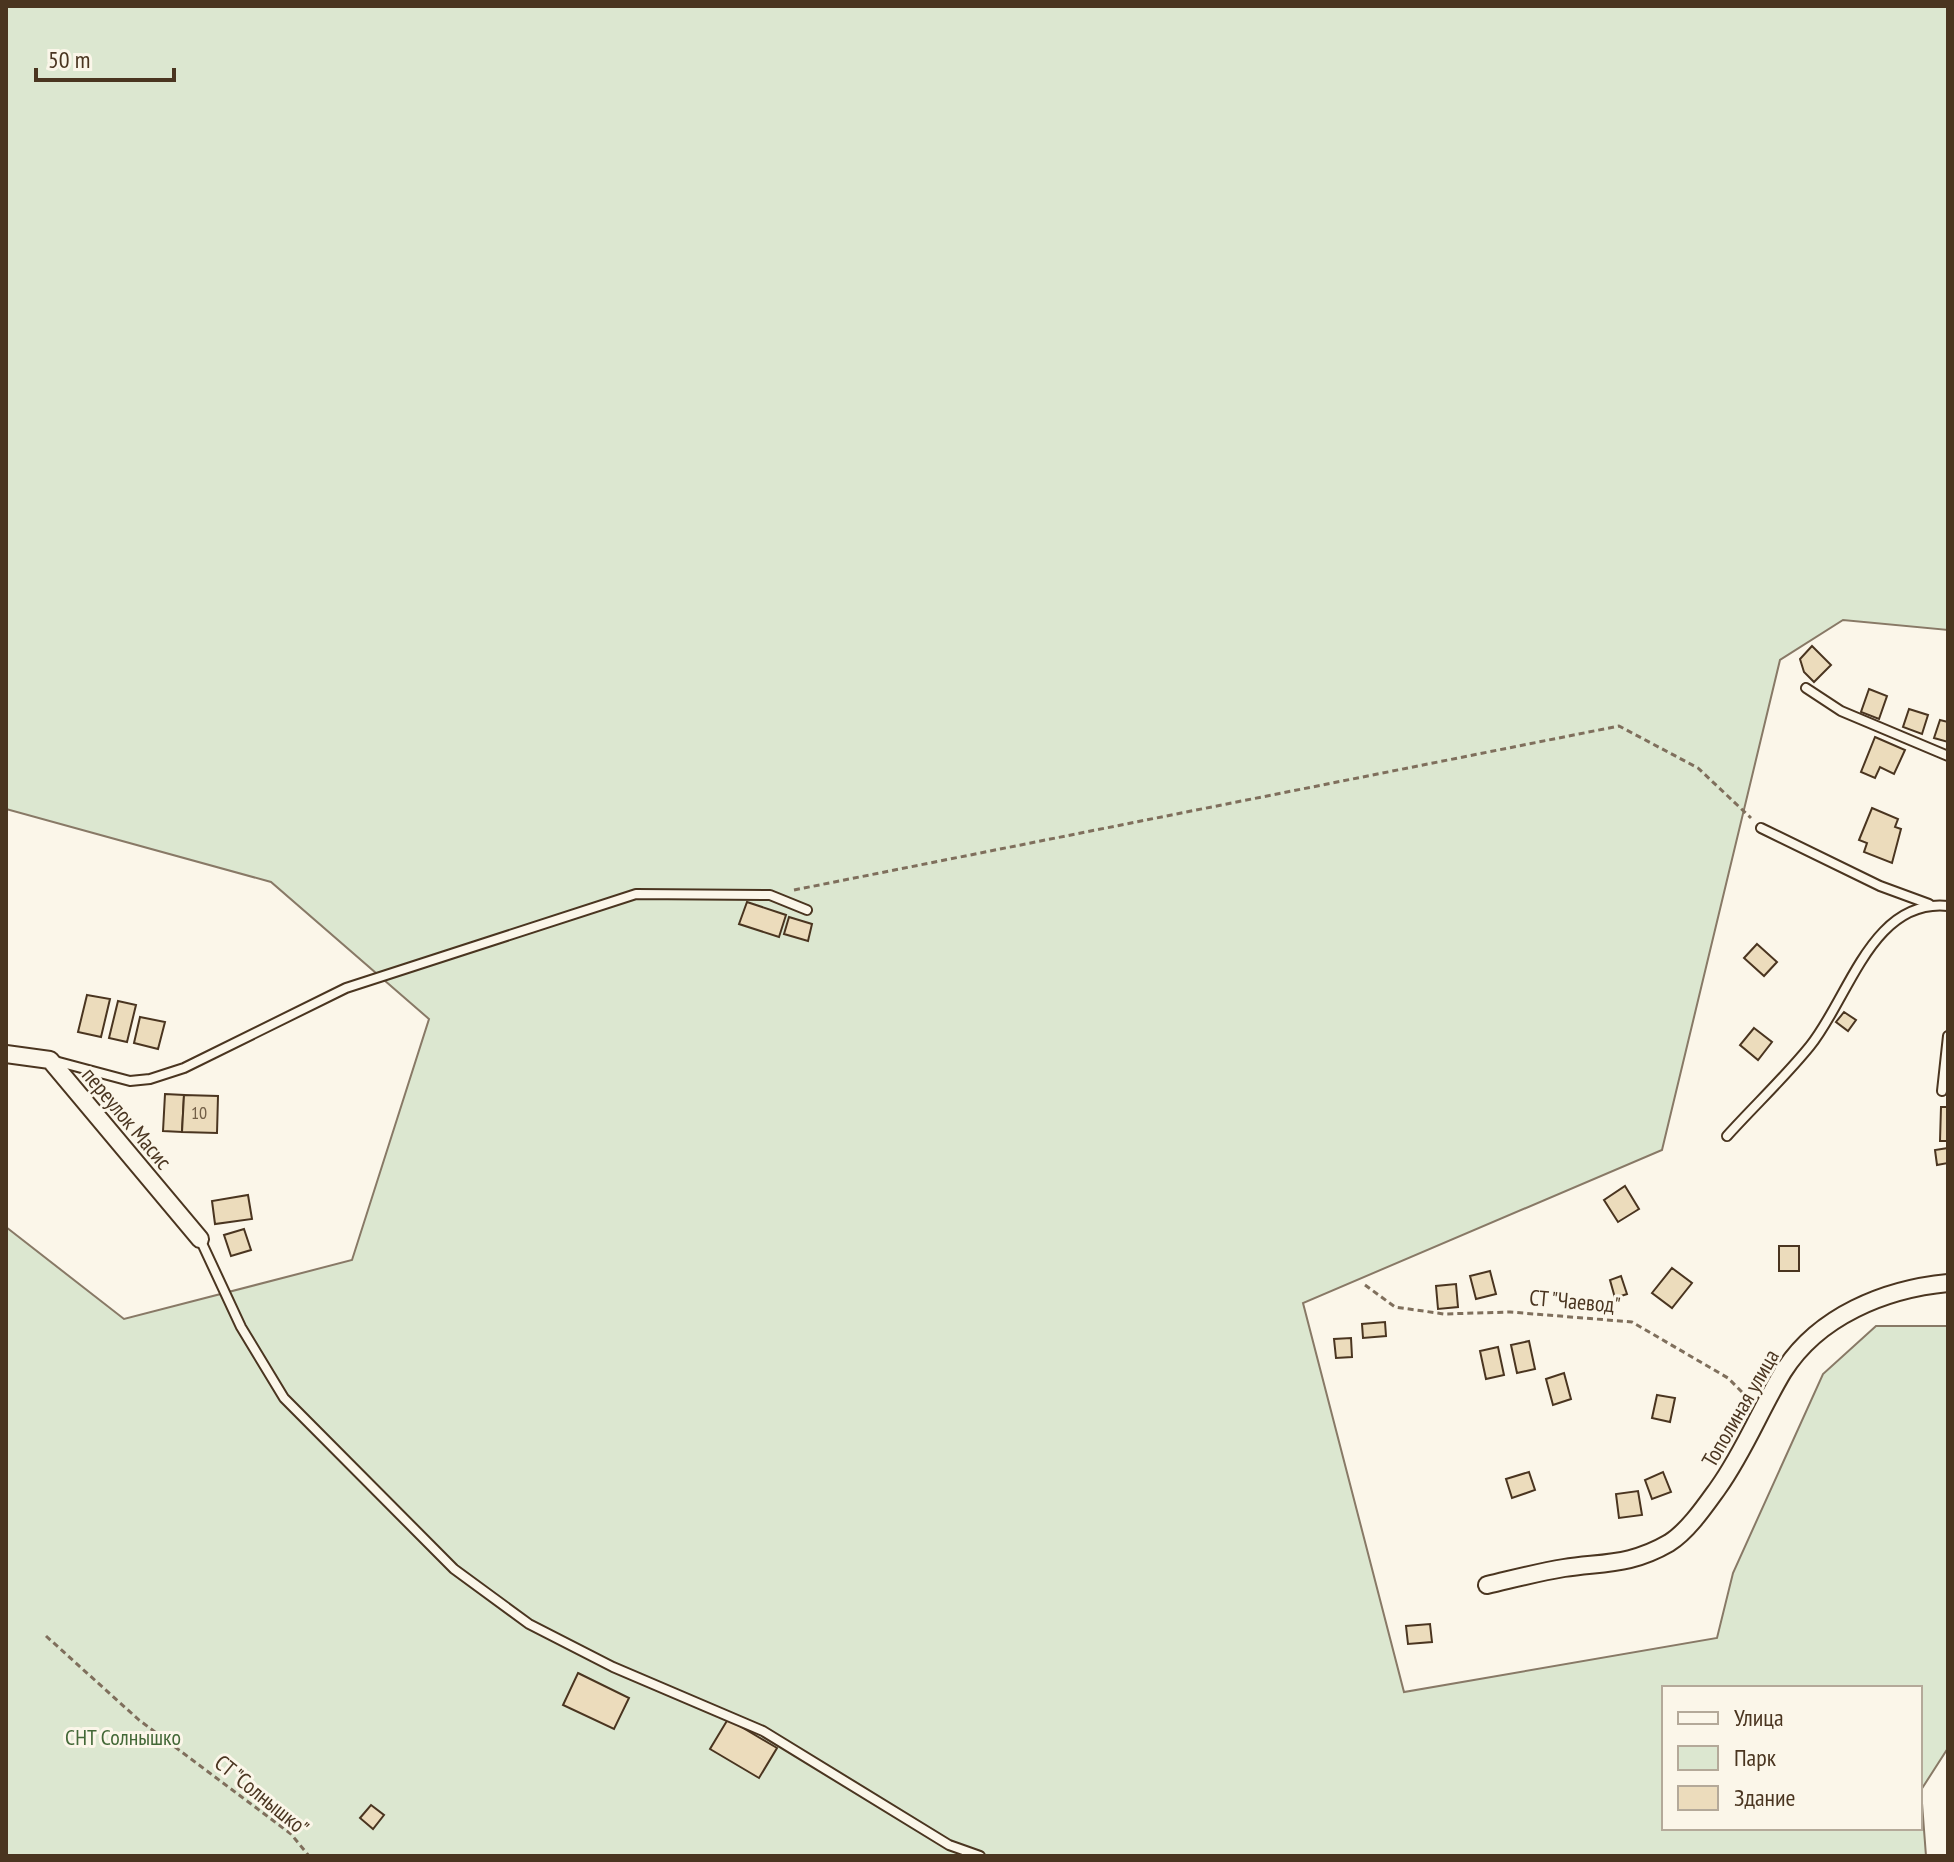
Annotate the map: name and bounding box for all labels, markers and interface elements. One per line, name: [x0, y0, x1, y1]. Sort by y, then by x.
scale bar: [36, 32, 174, 82]
text: 50 m: [48, 44, 90, 75]
street label: переулок Масис: [76, 1061, 178, 1175]
house number: 10: [191, 1101, 207, 1124]
street label: СТ "Чаевод": [1528, 1283, 1622, 1319]
street label: Тополиная улица: [1695, 1344, 1785, 1472]
legend: [1662, 1686, 1922, 1830]
text: Улица: [1734, 1702, 1784, 1733]
park label: СНТ Солнышко: [65, 1723, 181, 1751]
text: Парк: [1734, 1742, 1777, 1773]
street label: СТ "Солнышко": [209, 1749, 315, 1841]
text: Здание: [1734, 1782, 1795, 1813]

